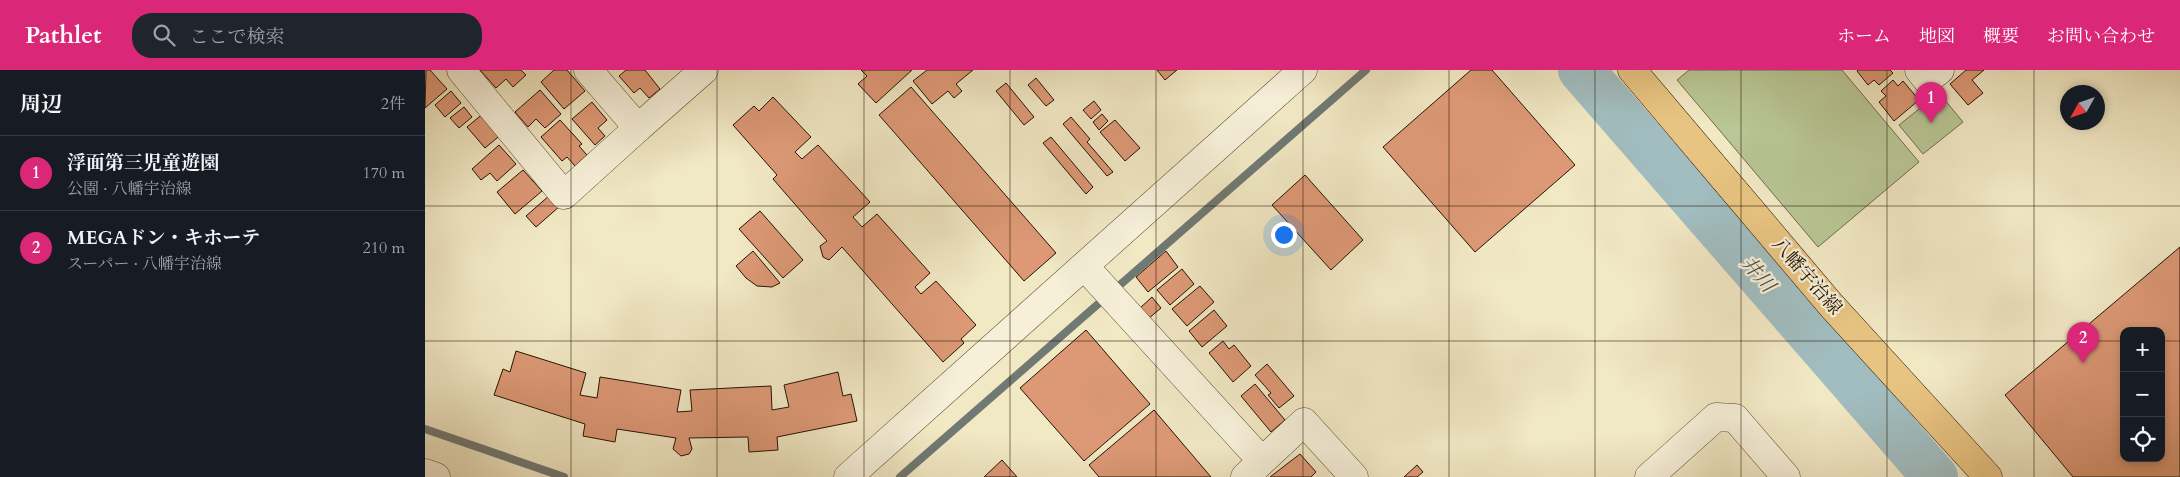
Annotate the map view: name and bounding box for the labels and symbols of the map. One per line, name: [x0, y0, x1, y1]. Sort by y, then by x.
pin: 1: [1915, 82, 1947, 123]
north arrow: [2060, 85, 2105, 130]
your location: [1271, 222, 1297, 248]
street label: 八幡宇治線: [1766, 232, 1848, 320]
water label: 井川: [1735, 250, 1783, 299]
pin: 2: [2067, 322, 2099, 363]

